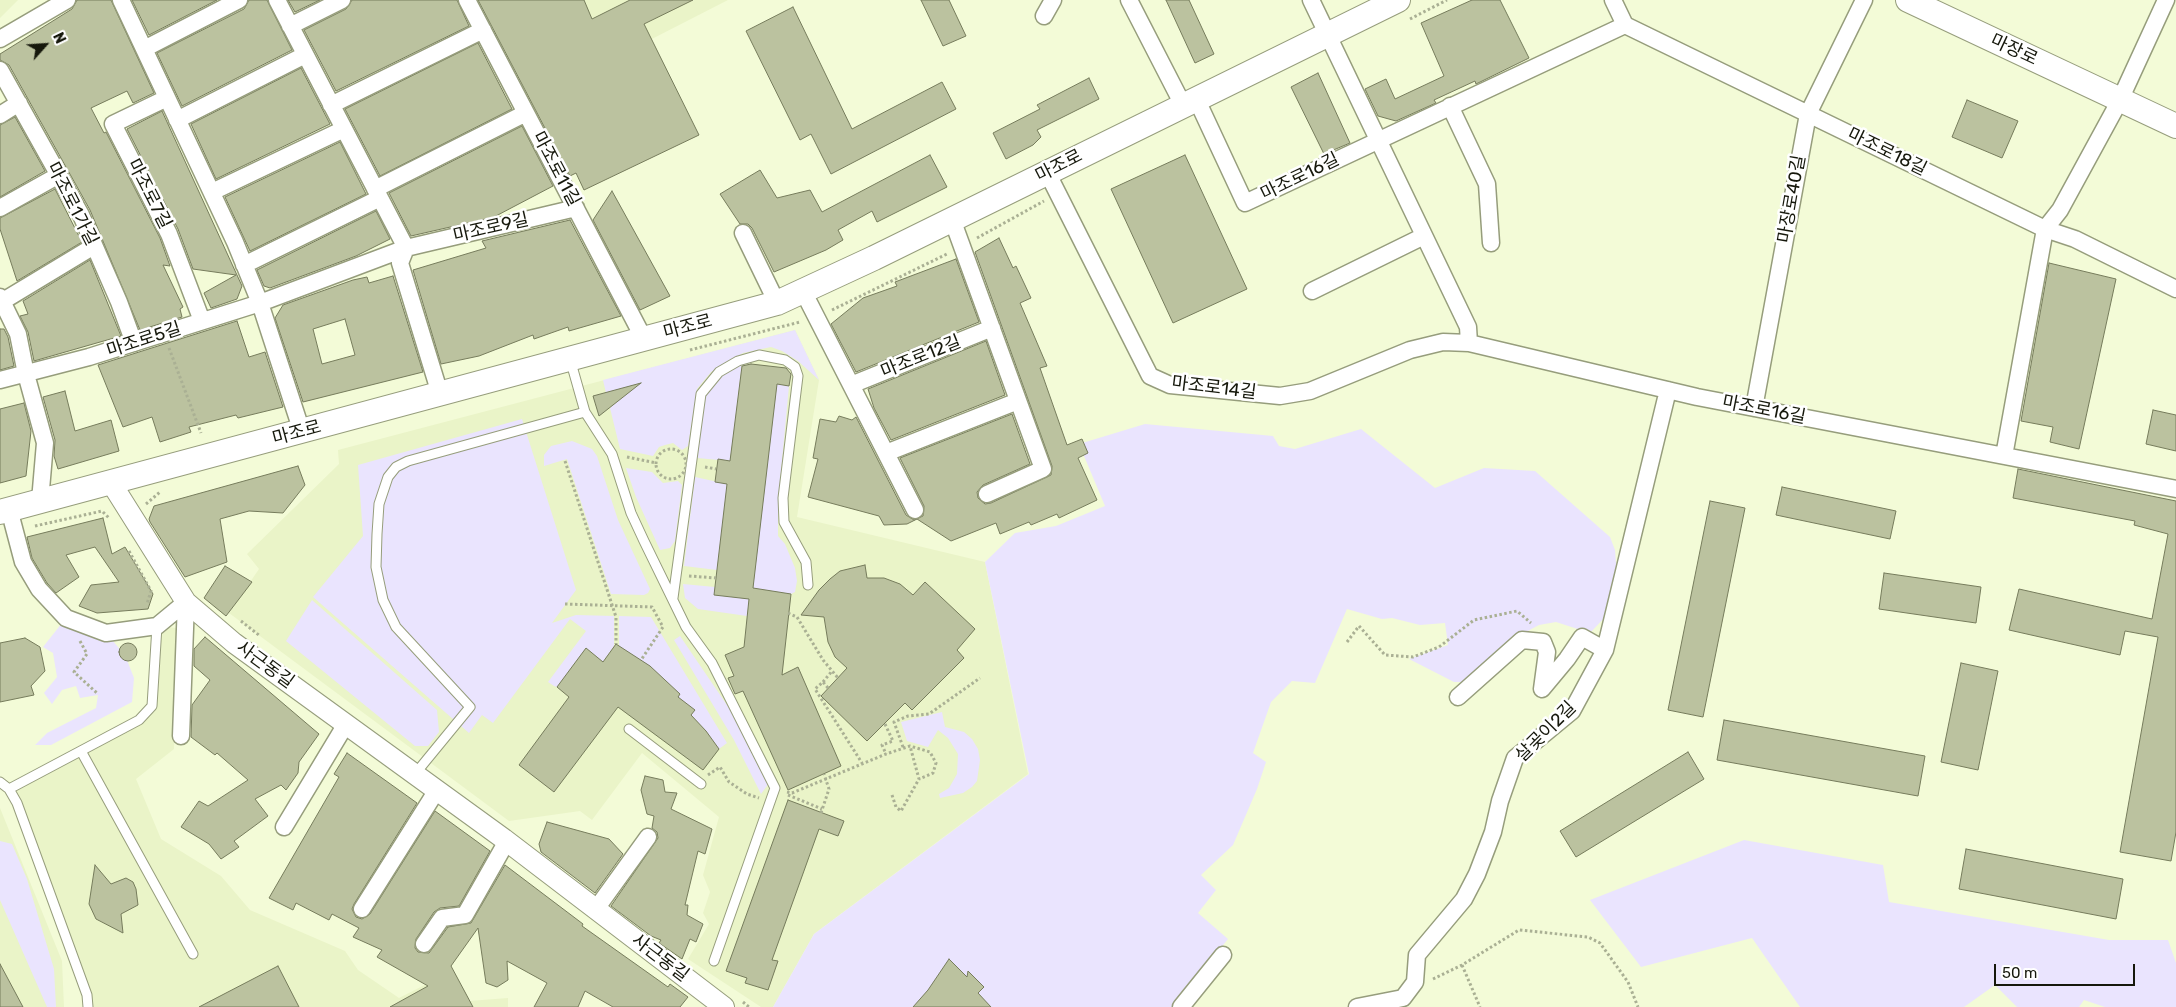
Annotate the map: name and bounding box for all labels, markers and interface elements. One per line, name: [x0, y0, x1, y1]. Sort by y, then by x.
north arrow: [20, 20, 70, 70]
text: N: [49, 30, 69, 46]
street label: 마장로: [1987, 30, 2041, 70]
street label: 마조로18길: [1844, 124, 1930, 180]
street label: 마조로11길: [527, 128, 585, 210]
street label: 마조로: [1032, 145, 1086, 187]
street label: 마조로16길: [1257, 149, 1343, 205]
street label: 마장로40길: [1774, 153, 1810, 245]
street label: 마조로7길: [122, 155, 176, 233]
street label: 마조로1가길: [42, 159, 102, 249]
street label: 마조로9길: [451, 209, 531, 247]
street label: 마조로: [661, 310, 715, 344]
street label: 마조로5길: [104, 318, 184, 362]
street label: 마조로12길: [878, 331, 964, 383]
street label: 마조로14길: [1170, 372, 1258, 404]
street label: 마조로16길: [1720, 391, 1808, 429]
street label: 마조로: [270, 416, 324, 450]
street label: 사근동길: [232, 637, 298, 693]
street label: 살곶이2길: [1511, 697, 1581, 767]
street label: 사근동길: [627, 929, 693, 987]
scale bar: [1996, 954, 2137, 986]
text: 50 m: [2002, 964, 2037, 982]

